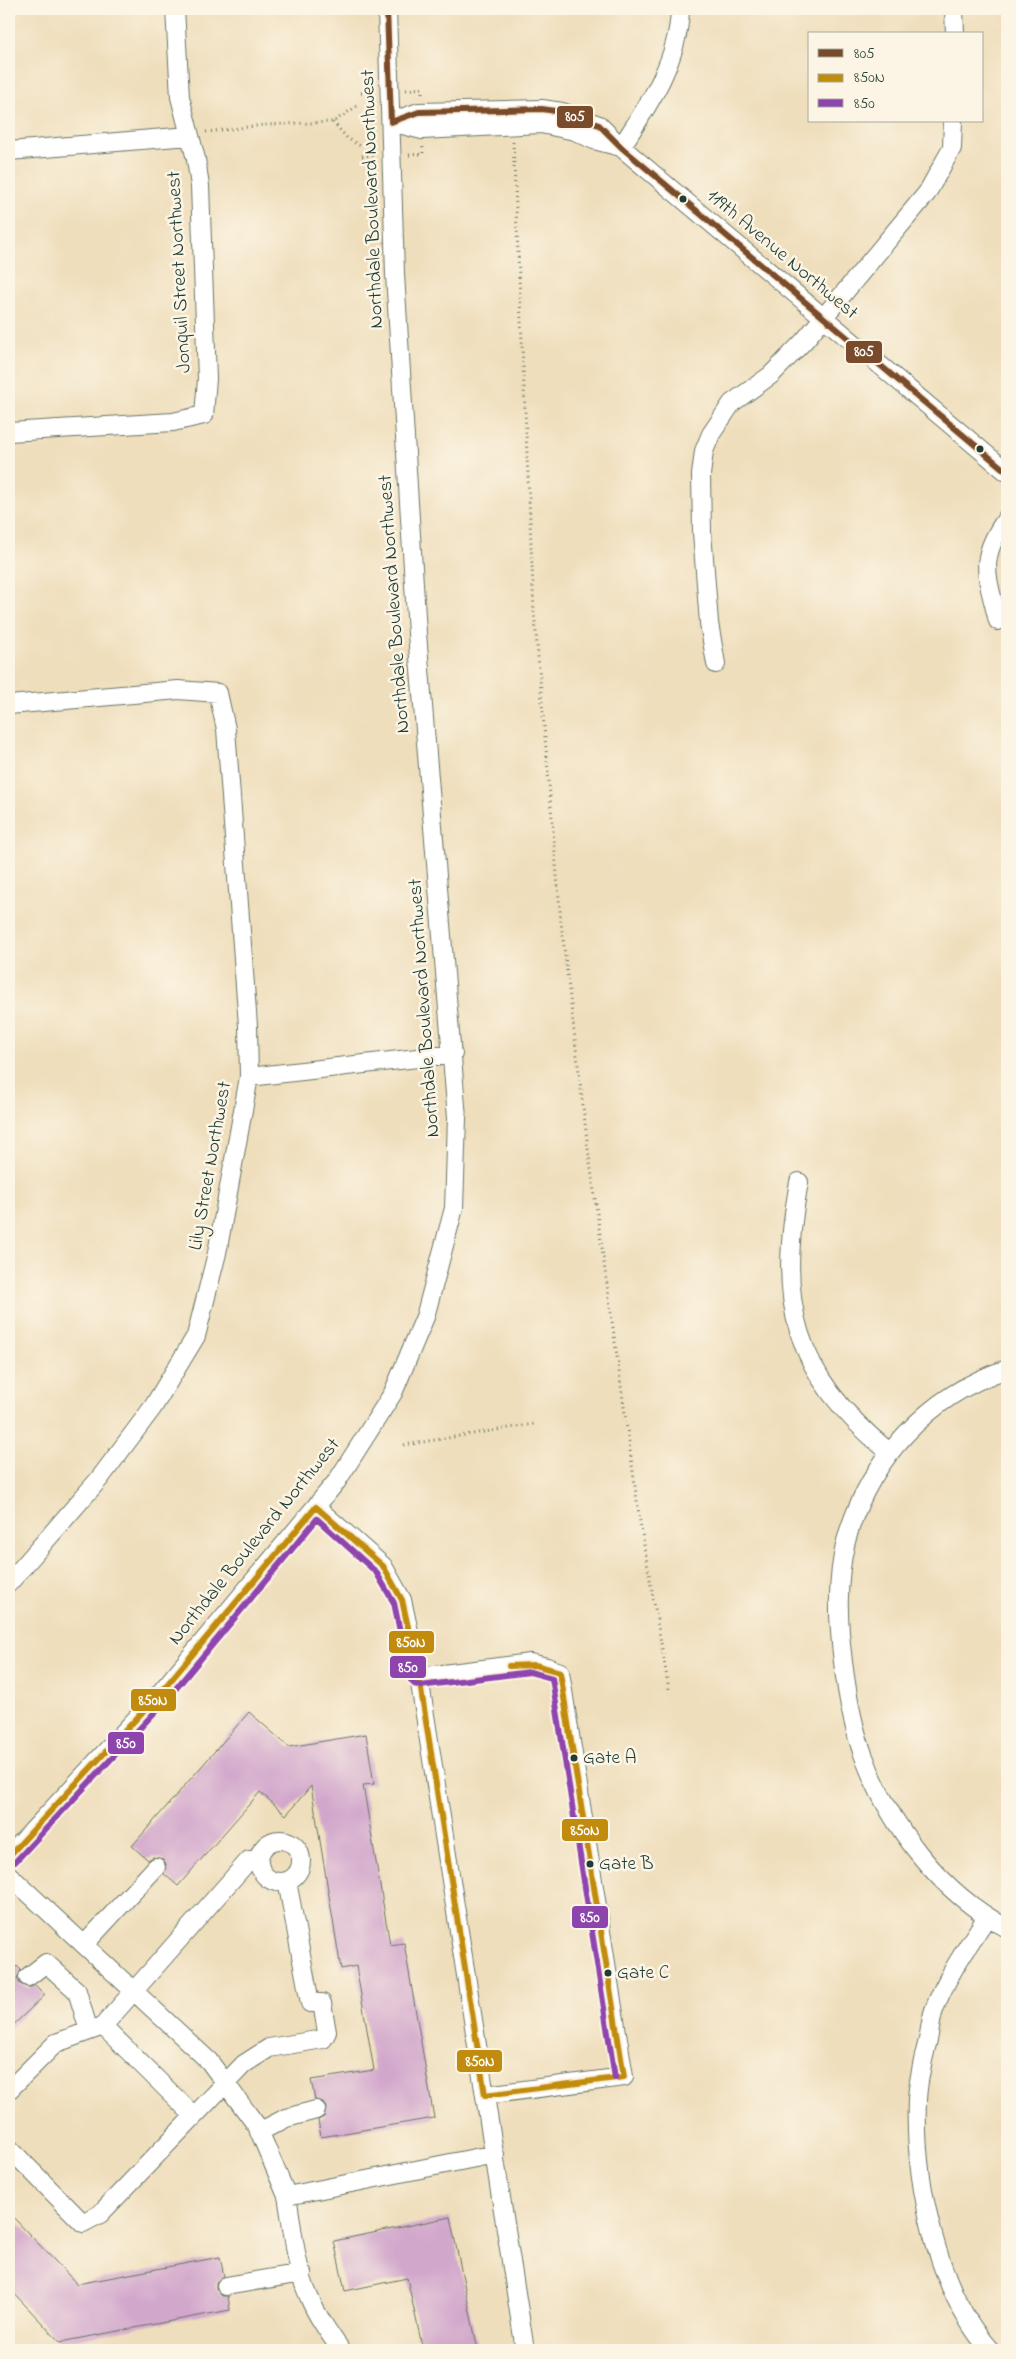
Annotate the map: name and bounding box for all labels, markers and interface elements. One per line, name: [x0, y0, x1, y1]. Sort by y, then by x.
legend: [808, 32, 984, 122]
text: 805: [854, 43, 875, 65]
text: 850N: [854, 67, 885, 89]
street label: Northdale Boulevard Northwest: [354, 69, 392, 329]
text: 850: [854, 93, 875, 115]
line badge: 805: [556, 105, 594, 129]
text: 805: [564, 107, 585, 128]
street label: Jonquil Street Northwest: [160, 170, 200, 374]
street label: 119th Avenue Northwest: [700, 183, 864, 327]
unlabelled marker: [678, 194, 688, 204]
line badge: 805: [845, 340, 883, 364]
text: 805: [853, 342, 874, 363]
unlabelled marker: [975, 444, 985, 454]
street label: Northdale Boulevard Northwest: [371, 473, 419, 734]
street label: Northdale Boulevard Northwest: [401, 877, 449, 1138]
street label: Lily Street Northwest: [182, 1079, 240, 1253]
street label: Northdale Boulevard Northwest: [162, 1432, 348, 1652]
line badge: 850N: [388, 1630, 435, 1654]
text: 850N: [396, 1633, 425, 1654]
line badge: 850: [389, 1655, 427, 1679]
text: 850: [397, 1658, 418, 1679]
line badge: 850N: [130, 1688, 177, 1712]
text: 850N: [138, 1691, 167, 1712]
line badge: 850: [107, 1731, 145, 1755]
text: 850: [115, 1734, 136, 1755]
place label: Gate A: [583, 1745, 637, 1772]
marker: Gate A: [569, 1753, 579, 1763]
line badge: 850N: [561, 1818, 609, 1842]
text: 850N: [570, 1821, 599, 1842]
place label: Gate B: [599, 1851, 654, 1878]
marker: Gate B: [585, 1859, 595, 1869]
line badge: 850: [571, 1905, 609, 1929]
text: 850: [579, 1908, 600, 1929]
place label: Gate C: [617, 1960, 669, 1987]
marker: Gate C: [603, 1968, 613, 1978]
line badge: 850N: [456, 2049, 503, 2073]
text: 850N: [465, 2052, 494, 2073]

